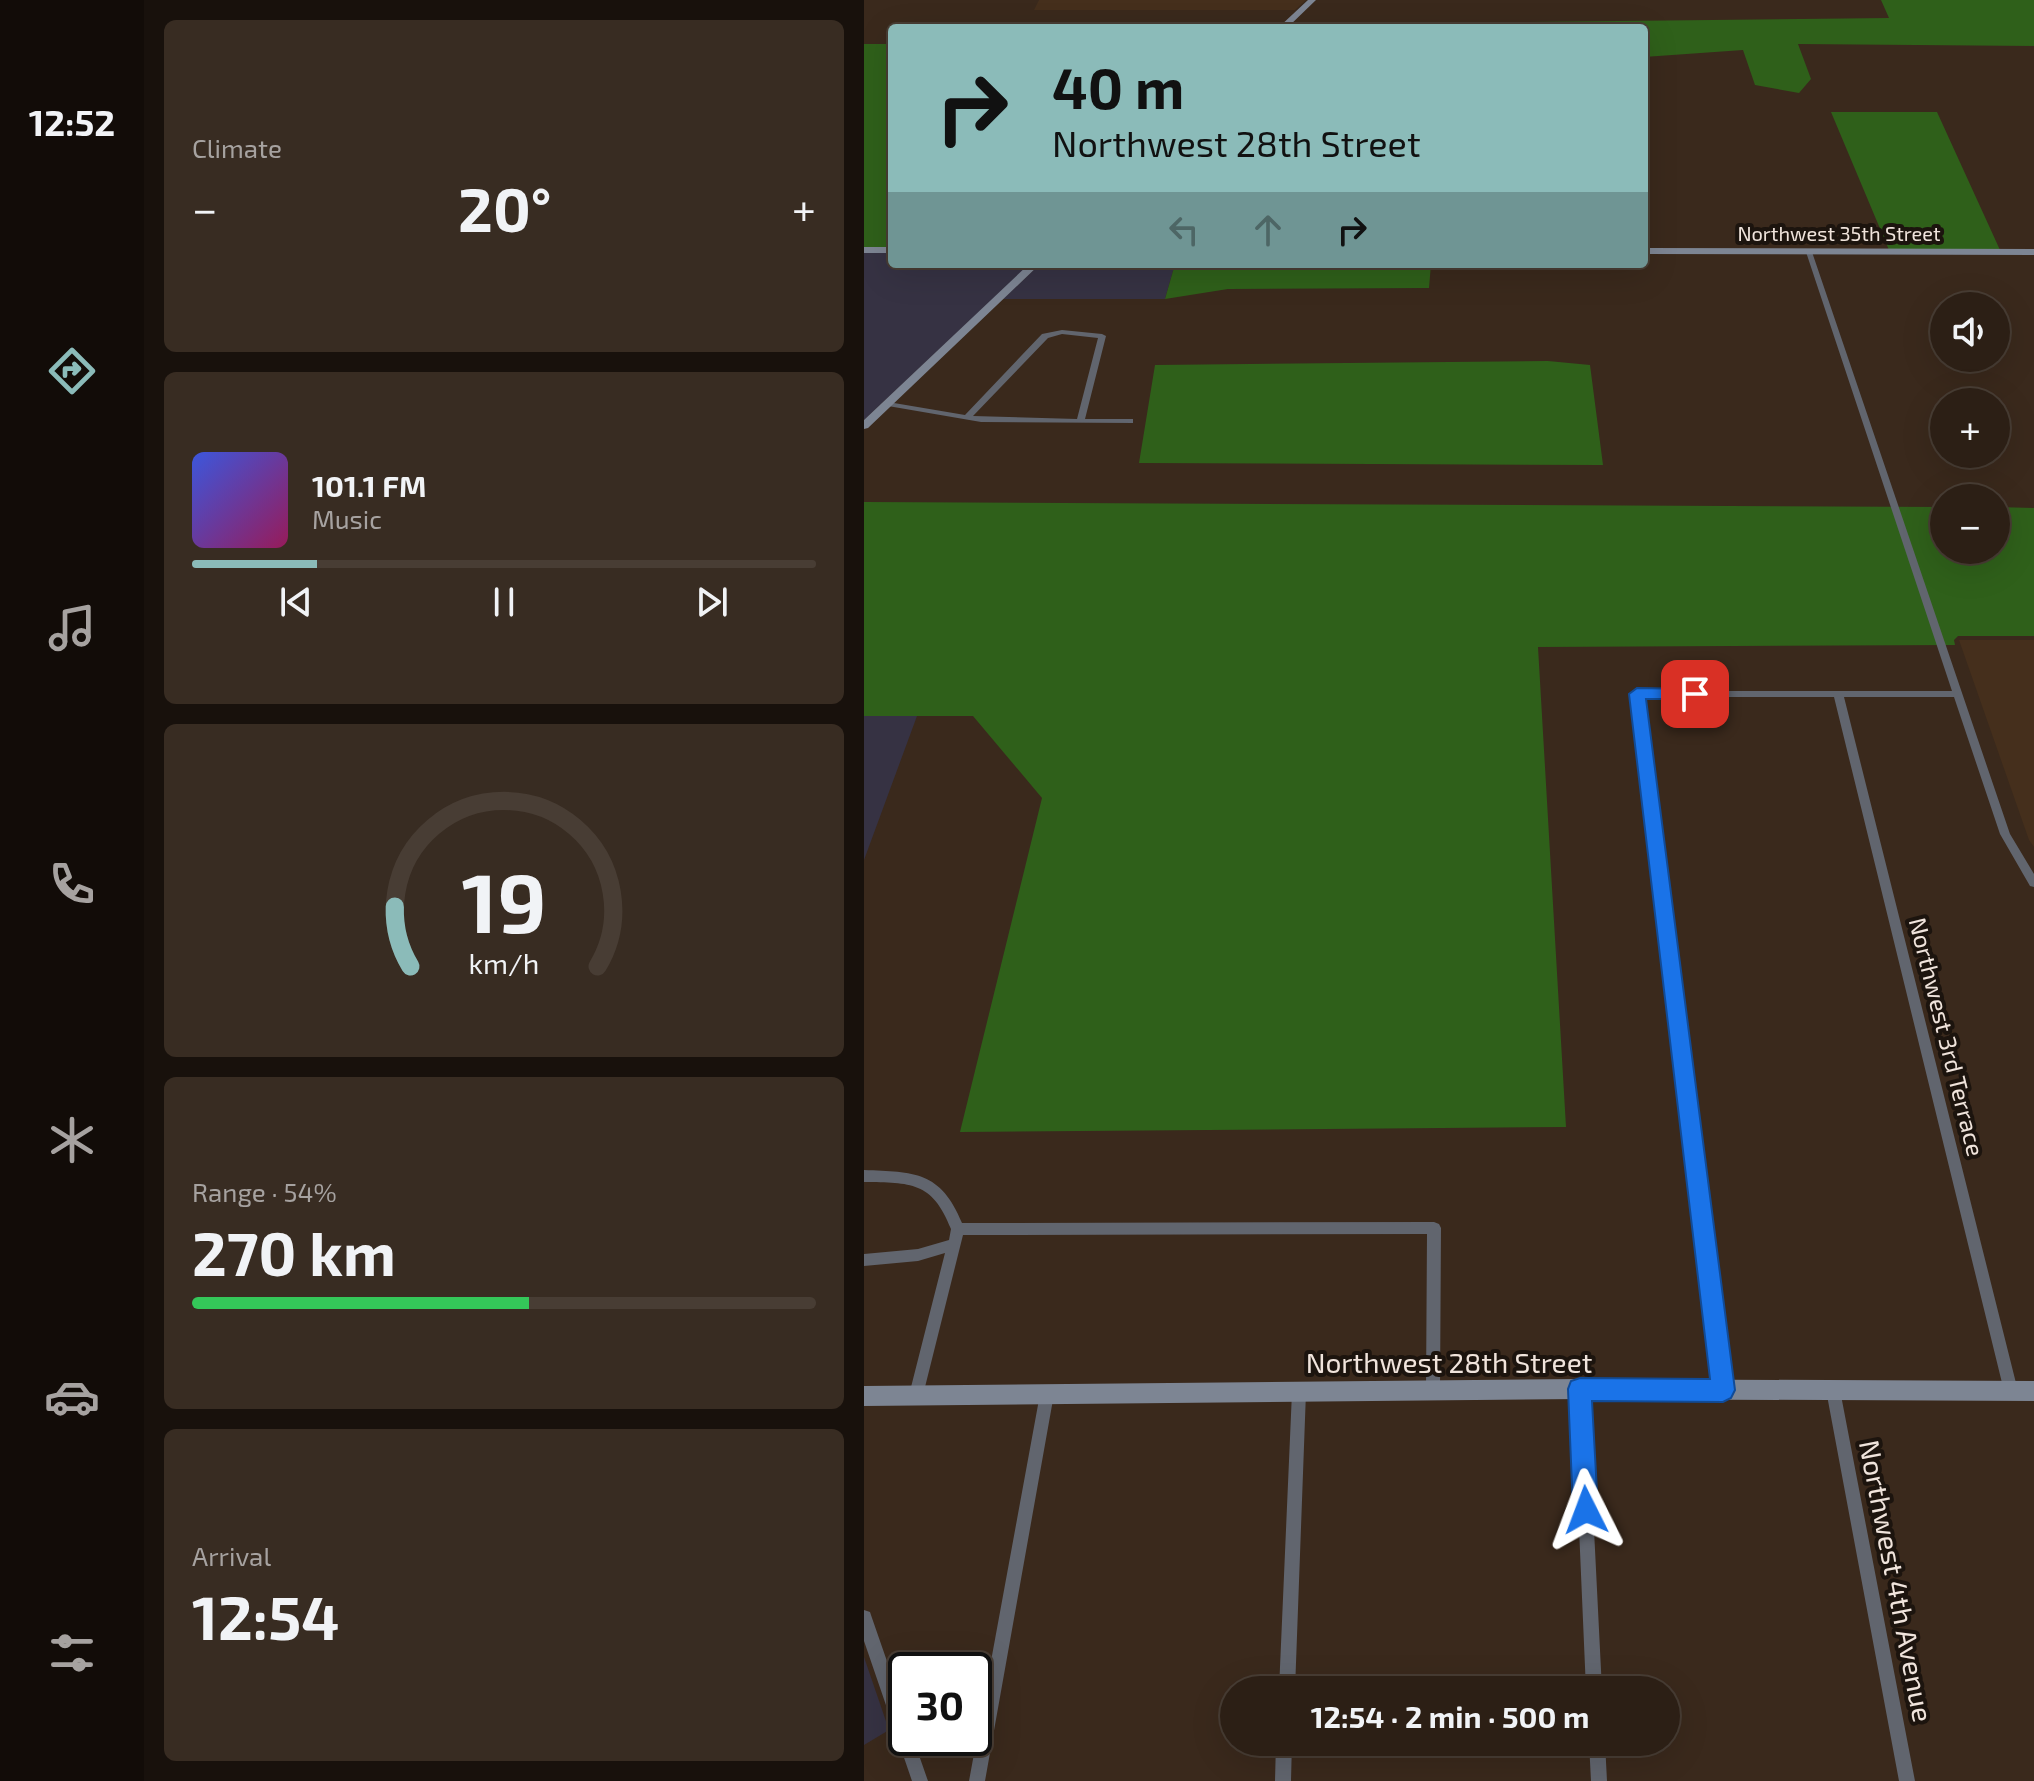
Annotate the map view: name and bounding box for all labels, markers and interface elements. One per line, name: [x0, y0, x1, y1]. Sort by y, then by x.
text: 40 m: [1052, 53, 1184, 120]
icon: right: [920, 56, 1024, 160]
text: 12:52: [29, 100, 115, 143]
text: Northwest 28th Street: [1052, 121, 1421, 164]
text: Climate: [192, 132, 282, 163]
text: 20°: [458, 172, 551, 244]
text: −: [192, 181, 218, 234]
text: +: [792, 181, 816, 234]
icon: left: [1162, 208, 1206, 252]
icon: ahead: [1246, 208, 1290, 252]
icon: right: [1330, 208, 1374, 252]
street label: Northwest 35th Street: [1737, 221, 1941, 245]
map controls: [1930, 292, 2010, 564]
button: sound: [1930, 292, 2010, 372]
icon: directions: [44, 343, 100, 399]
button: +: [1930, 388, 2010, 468]
text: 101.1 FM: [312, 467, 426, 503]
button: −: [1930, 484, 2010, 564]
text: Music: [312, 503, 382, 534]
icon: previous: [274, 580, 318, 624]
icon: pause: [482, 580, 526, 624]
icon: next: [690, 580, 734, 624]
icon: music: [44, 600, 100, 656]
pin: [1661, 660, 1729, 728]
icon: arrive: [1673, 672, 1717, 716]
text: 19: [461, 849, 547, 949]
icon: phone: [44, 856, 100, 912]
street label: Northwest 3rd Terrace: [1904, 914, 1991, 1159]
text: km/h: [469, 945, 539, 980]
icon: climate: [44, 1112, 100, 1168]
text: Range · 54%: [192, 1176, 337, 1207]
text: 270 km: [192, 1216, 396, 1288]
street label: Northwest 28th Street: [1306, 1345, 1592, 1379]
icon: car: [44, 1369, 100, 1425]
street label: Northwest 4th Avenue: [1853, 1437, 1941, 1725]
position arrow: [1544, 1468, 1628, 1552]
text: Arrival: [192, 1540, 271, 1571]
text: 12:54: [192, 1580, 340, 1652]
icon: filters: [44, 1625, 100, 1681]
speed limit sign: 30: [888, 1652, 992, 1756]
text: 12:54 · 2 min · 500 m: [1311, 1698, 1589, 1734]

